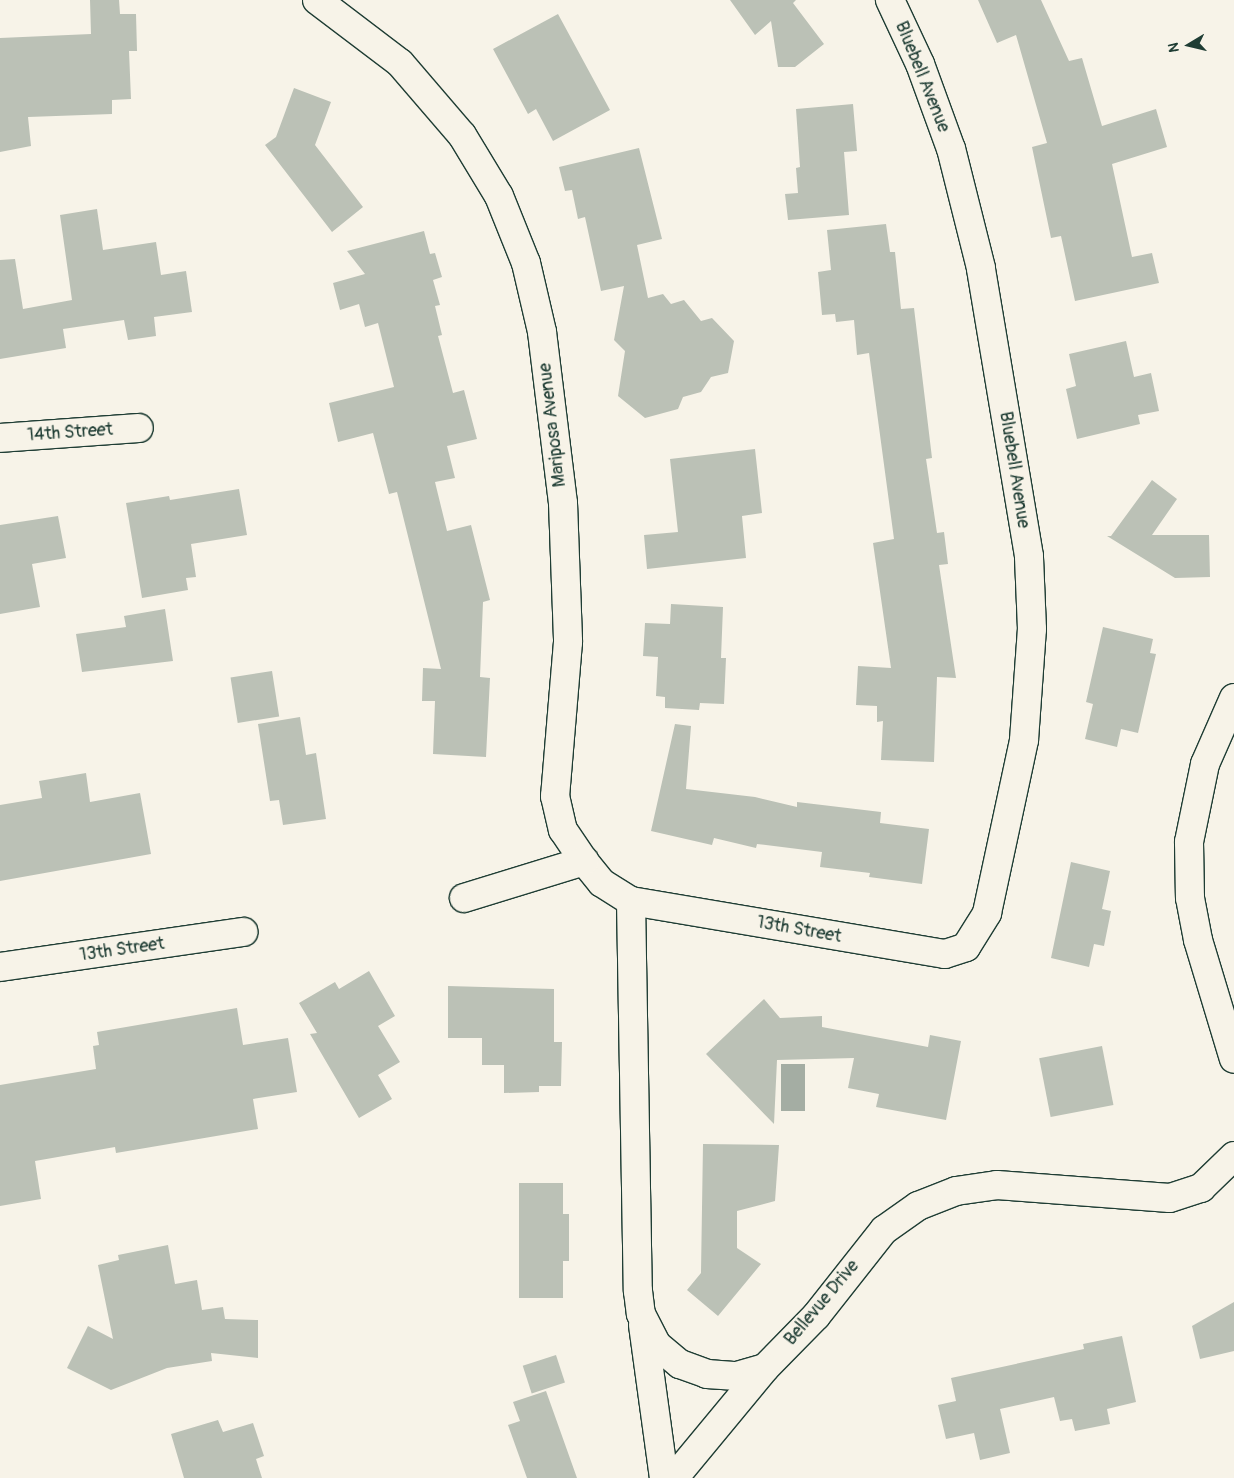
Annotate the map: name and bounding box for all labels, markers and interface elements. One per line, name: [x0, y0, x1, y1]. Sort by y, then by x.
street label: Bluebell Avenue: [890, 18, 954, 136]
north arrow: [1164, 20, 1214, 70]
text: N: [1165, 41, 1183, 53]
street label: Mariposa Avenue: [535, 362, 571, 488]
street label: Bluebell Avenue: [994, 410, 1034, 530]
street label: 14th Street: [26, 419, 114, 447]
street label: 13th Street: [755, 912, 843, 948]
street label: 13th Street: [78, 933, 166, 967]
street label: Bellevue Drive: [780, 1256, 864, 1350]

